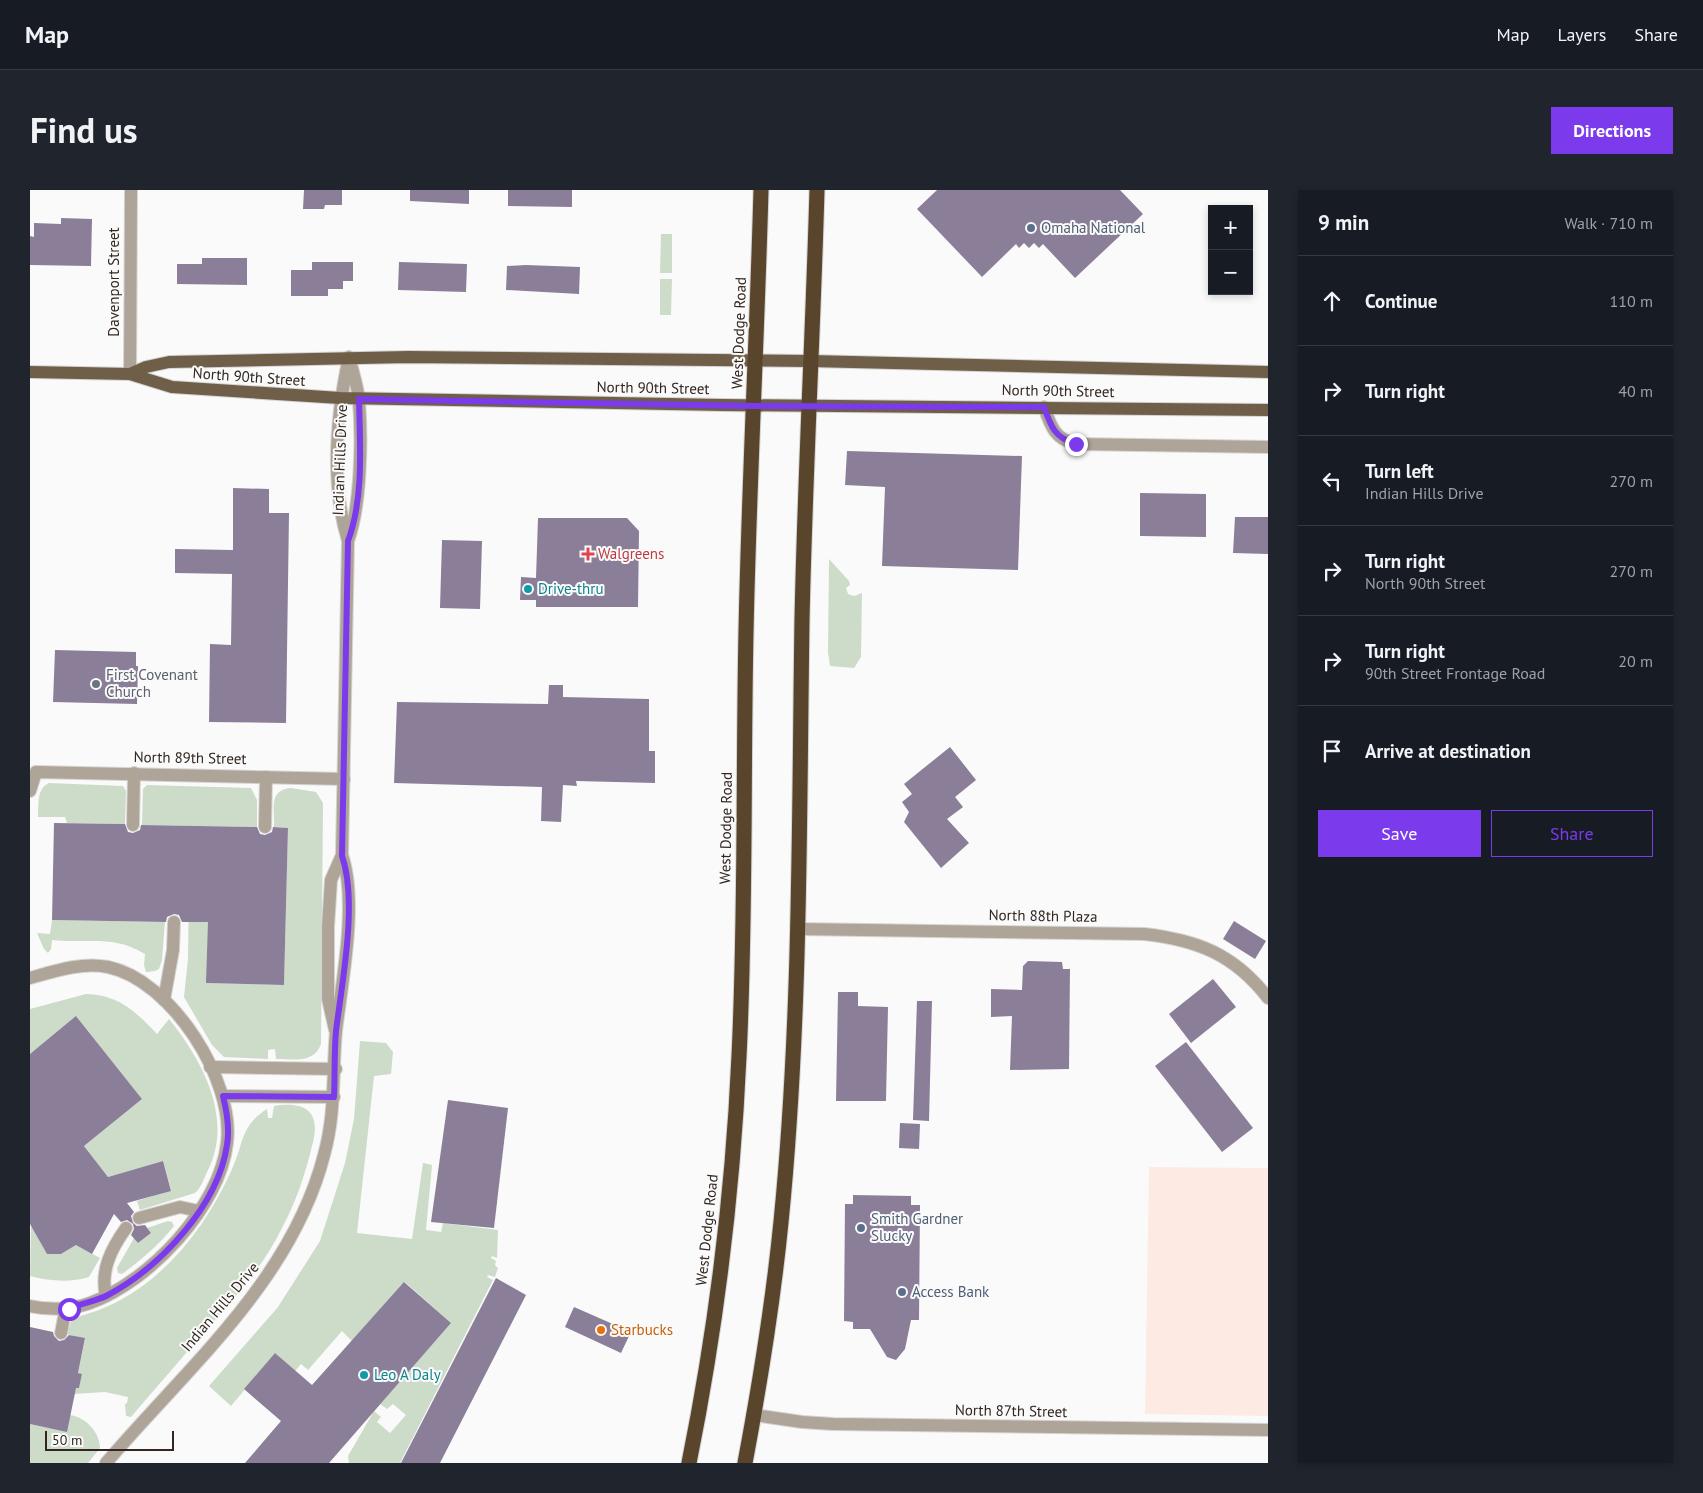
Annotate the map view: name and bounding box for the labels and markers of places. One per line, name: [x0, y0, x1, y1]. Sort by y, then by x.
place label: Omaha National: [1041, 218, 1146, 237]
marker: Omaha National: [1025, 222, 1037, 234]
place label: Walgreens: [598, 544, 664, 563]
marker: Walgreens: [582, 548, 594, 560]
place label: Drive-thru: [538, 579, 604, 598]
marker: Drive-thru: [522, 583, 534, 595]
place label: First Covenant Church: [106, 665, 198, 701]
marker: First Covenant Church: [90, 678, 102, 690]
place label: Smith Gardner Slucky: [871, 1209, 963, 1245]
marker: Smith Gardner Slucky: [855, 1222, 867, 1234]
place label: Access Bank: [912, 1282, 990, 1301]
marker: Access Bank: [896, 1286, 908, 1298]
place label: Starbucks: [611, 1320, 673, 1339]
marker: Starbucks: [595, 1324, 607, 1336]
place label: Leo A Daly: [374, 1365, 441, 1384]
marker: Leo A Daly: [358, 1369, 370, 1381]

